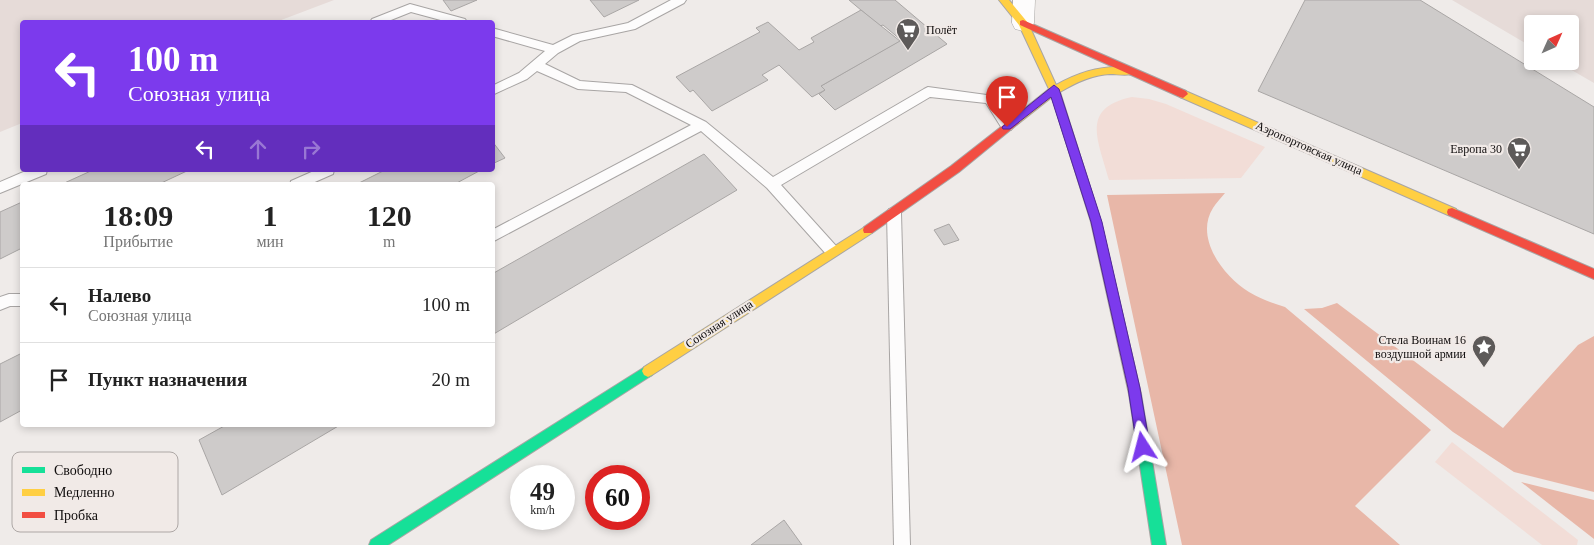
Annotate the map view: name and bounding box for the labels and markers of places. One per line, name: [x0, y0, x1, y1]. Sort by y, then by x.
supermarket icon: Полёт: [895, 17, 921, 51]
place label: Полёт: [926, 23, 958, 37]
pin: [986, 76, 1028, 127]
supermarket icon: Европа 30: [1506, 136, 1532, 170]
place label: Европа 30: [1450, 142, 1502, 156]
place label: Стела Воинам 16 воздушной армии: [1375, 333, 1467, 361]
place icon: Стела Воинам 16 воздушной армии: [1471, 334, 1497, 368]

